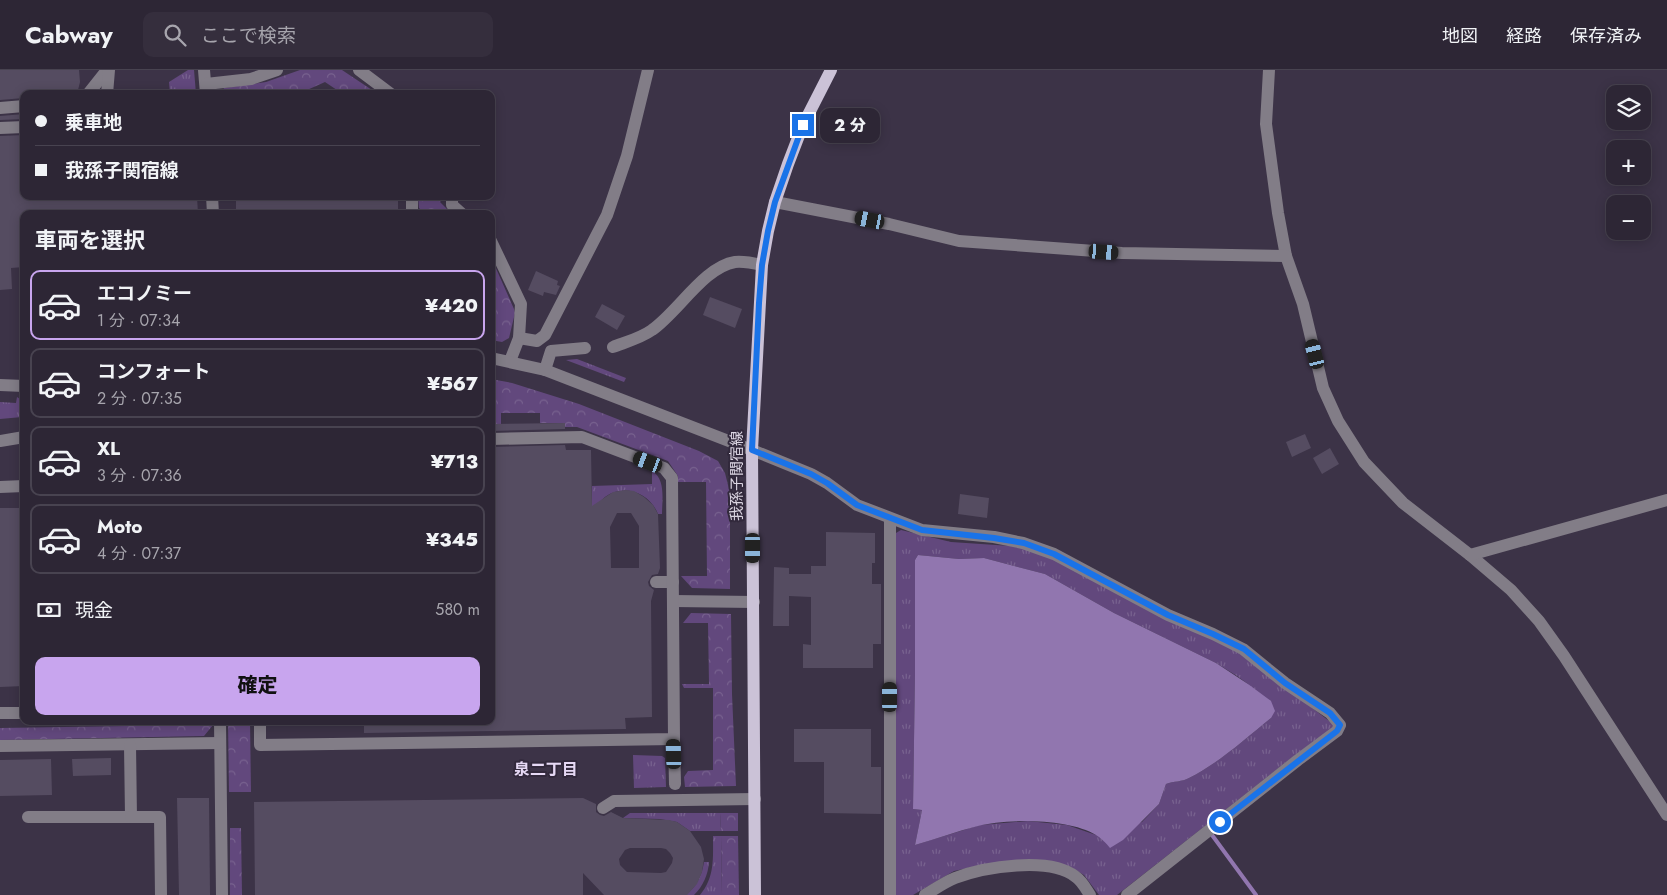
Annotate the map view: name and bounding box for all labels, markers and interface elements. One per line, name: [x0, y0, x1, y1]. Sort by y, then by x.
search box: [143, 12, 493, 57]
text: Cabway: [25, 17, 113, 52]
icon: search: [161, 21, 189, 49]
text: ここで検索: [201, 22, 296, 49]
text: 地図: [1442, 23, 1478, 49]
text: 経路: [1506, 23, 1542, 49]
text: 保存済み: [1570, 23, 1642, 49]
map controls: [1606, 85, 1651, 240]
button: layers: [1606, 85, 1651, 130]
callout: 2 分: [820, 108, 880, 142]
text: 乗車地: [65, 109, 122, 136]
route end: [792, 114, 814, 136]
text: 2 分: [834, 114, 866, 137]
button: +: [1606, 140, 1651, 185]
text: 我孫子関宿線: [65, 157, 179, 184]
button: −: [1606, 195, 1651, 240]
car: [853, 210, 886, 230]
text: 車両を選択: [35, 224, 145, 256]
car: [1088, 243, 1119, 261]
text: エコノミー: [97, 280, 192, 307]
icon: car: [37, 283, 82, 328]
text: ¥420: [425, 292, 478, 319]
text: 1 分 · 07:34: [97, 309, 180, 332]
car: [1304, 338, 1325, 370]
text: コンフォート: [97, 358, 210, 385]
icon: car: [37, 361, 82, 406]
text: ¥567: [427, 370, 478, 397]
text: 2 分 · 07:35: [97, 387, 182, 410]
street label: 我孫子関宿線: [726, 431, 748, 521]
text: XL: [97, 435, 120, 462]
icon: car: [37, 439, 82, 484]
text: ¥713: [431, 448, 478, 475]
car: [631, 450, 664, 474]
text: 3 分 · 07:36: [97, 464, 182, 487]
text: Moto: [97, 513, 142, 540]
icon: car: [37, 517, 82, 562]
text: ¥345: [426, 526, 478, 553]
car: [745, 533, 760, 563]
text: 4 分 · 07:37: [97, 542, 181, 565]
icon: cash: [35, 596, 63, 624]
text: 現金: [75, 597, 113, 624]
text: 580 m: [435, 598, 480, 621]
button: 確定: [35, 657, 480, 715]
car: [882, 682, 897, 712]
car: [665, 739, 682, 769]
district label: 泉二丁目: [514, 758, 578, 781]
route start: [1209, 811, 1231, 833]

